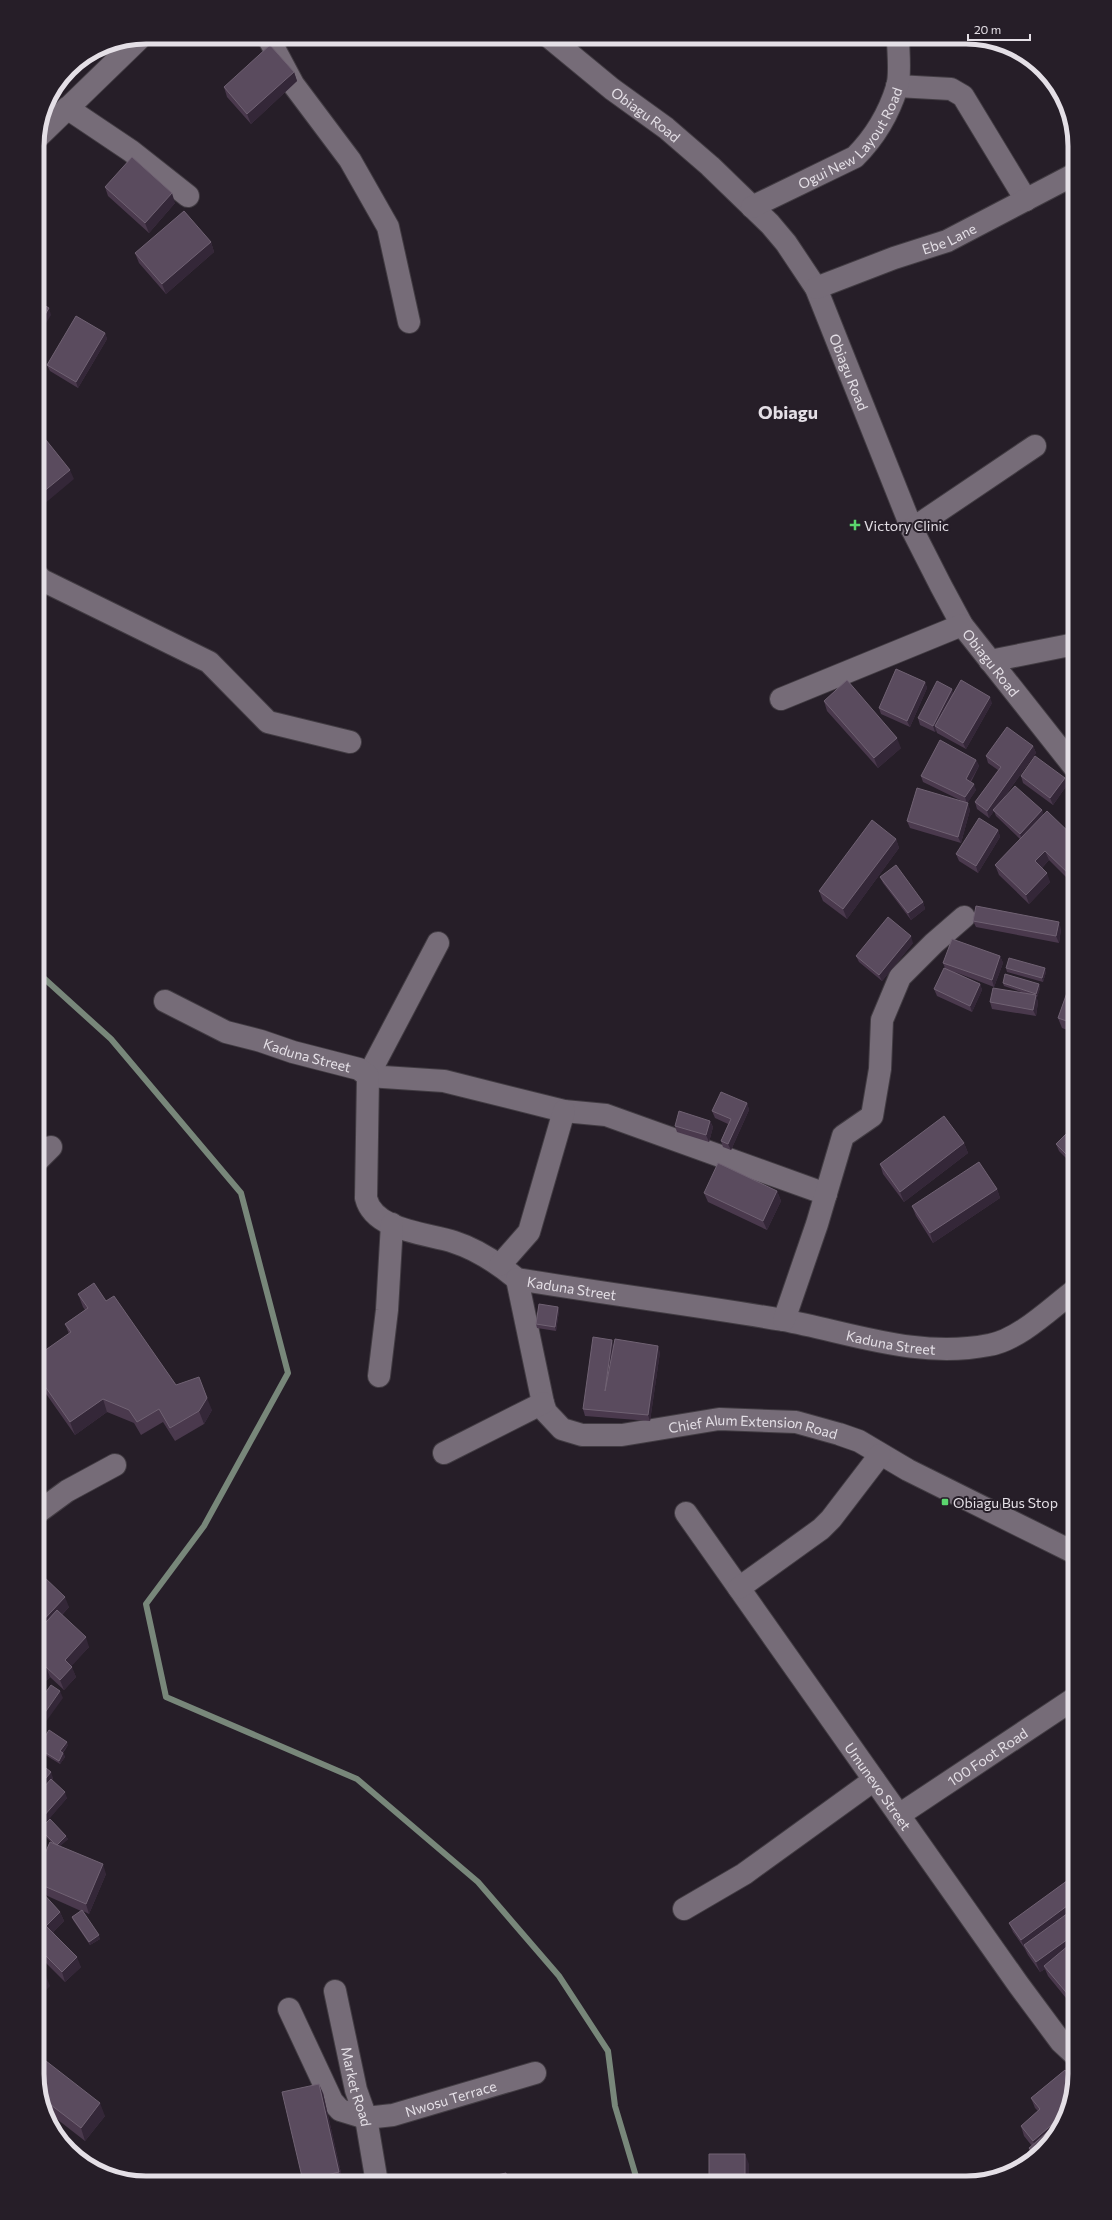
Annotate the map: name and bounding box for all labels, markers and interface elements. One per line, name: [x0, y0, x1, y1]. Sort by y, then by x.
scale bar: [968, 16, 1030, 42]
text: 20 m: [974, 22, 1001, 36]
street label: Obiagu Road: [608, 83, 684, 145]
street label: Ogui New Layout Road: [795, 85, 905, 192]
street label: Ebe Lane: [920, 219, 979, 257]
street label: Obiagu Road: [826, 331, 872, 413]
district label: Obiagu: [758, 401, 818, 423]
place label: Victory Clinic: [864, 517, 949, 534]
marker: Victory Clinic: [849, 519, 861, 531]
street label: Obiagu Road: [960, 625, 1023, 700]
street label: Kaduna Street: [261, 1034, 353, 1075]
street label: Kaduna Street: [526, 1272, 618, 1303]
street label: Kaduna Street: [845, 1326, 936, 1357]
street label: Chief Alum Extension Road: [667, 1410, 840, 1442]
place label: Obiagu Bus Stop: [953, 1494, 1058, 1511]
marker: Obiagu Bus Stop: [940, 1497, 950, 1507]
street label: 100 Foot Road: [944, 1724, 1030, 1789]
street label: Umunevo Street: [842, 1739, 915, 1833]
street label: Market Road: [339, 2045, 376, 2127]
street label: Nwosu Terrace: [403, 2076, 498, 2120]

